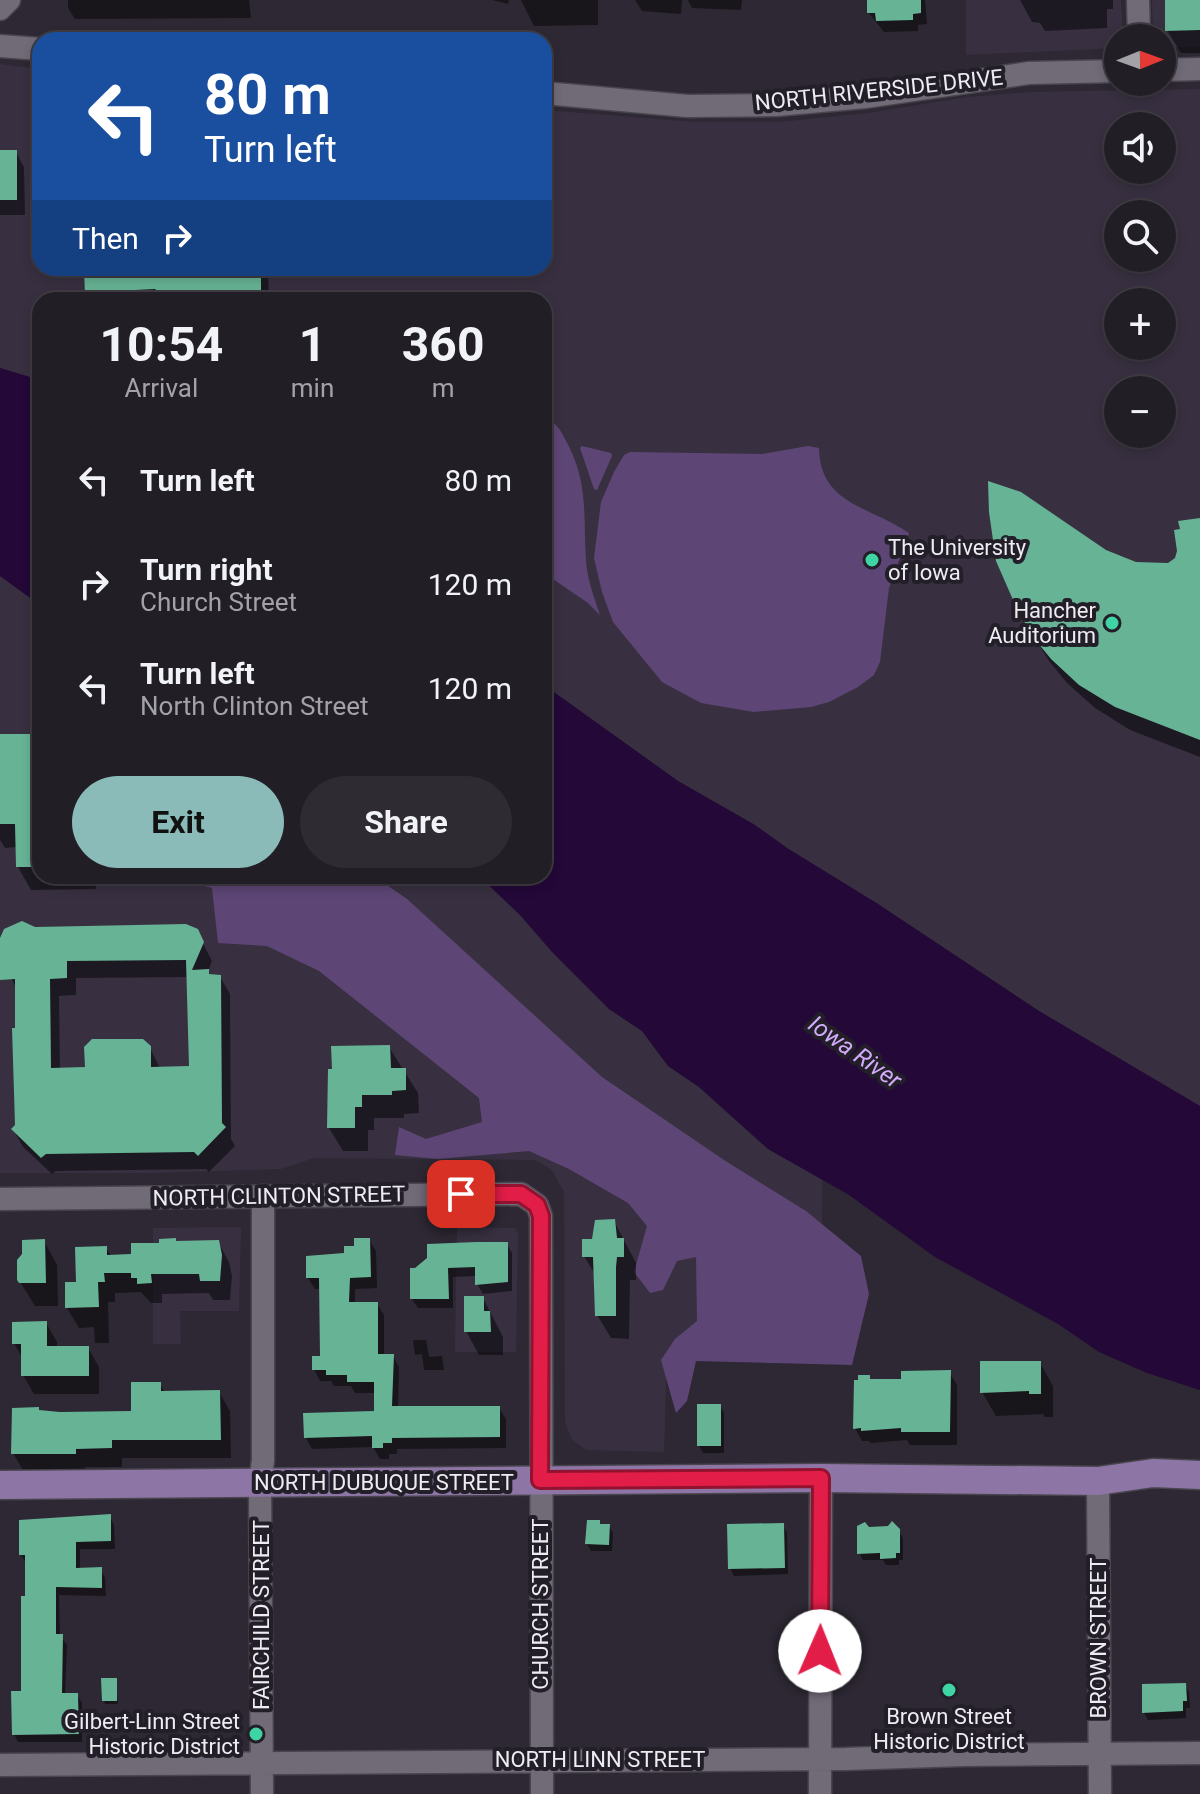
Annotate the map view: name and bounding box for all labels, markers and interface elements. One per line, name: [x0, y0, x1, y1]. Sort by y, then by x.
north arrow: [1104, 24, 1176, 96]
map controls: [1104, 24, 1176, 448]
text: 80 m: [204, 62, 331, 128]
icon: left: [72, 64, 176, 168]
street label: NORTH RIVERSIDE DRIVE: [754, 65, 1004, 115]
button: sound: [1104, 112, 1176, 184]
text: Turn left: [204, 129, 337, 171]
button: search: [1104, 200, 1176, 272]
icon: right: [155, 216, 199, 260]
text: Then: [72, 221, 139, 256]
button: +: [1104, 288, 1176, 360]
text: 10:54: [100, 316, 223, 373]
text: 1: [299, 316, 326, 373]
text: 360: [402, 316, 484, 373]
text: Arrival: [125, 373, 198, 403]
text: min: [291, 373, 334, 403]
text: m: [432, 373, 455, 403]
button: −: [1104, 376, 1176, 448]
icon: left: [72, 458, 116, 502]
text: Turn left: [140, 463, 255, 498]
text: 80 m: [445, 463, 512, 498]
place label: The University of Iowa: [888, 535, 1027, 585]
marker: The University of Iowa: [863, 551, 881, 569]
text: Turn right: [140, 552, 273, 587]
icon: right: [72, 562, 116, 606]
text: 120 m: [428, 567, 512, 602]
text: Church Street: [140, 587, 297, 617]
place label: Hancher Auditorium: [988, 598, 1097, 648]
marker: Hancher Auditorium: [1103, 614, 1121, 632]
text: Turn left: [140, 656, 255, 691]
icon: left: [72, 666, 116, 710]
text: 120 m: [428, 671, 512, 706]
text: North Clinton Street: [140, 691, 369, 721]
button: Exit: [72, 776, 284, 868]
button: Share: [300, 776, 512, 868]
water label: Iowa River: [803, 1010, 908, 1095]
pin: [427, 1160, 495, 1228]
icon: arrive: [439, 1172, 483, 1216]
street label: NORTH CLINTON STREET: [153, 1181, 405, 1211]
street label: NORTH DUBUQUE STREET: [254, 1470, 514, 1495]
street label: CHURCH STREET: [528, 1518, 553, 1690]
street label: FAIRCHILD STREET: [249, 1520, 274, 1710]
street label: BROWN STREET: [1086, 1557, 1111, 1719]
position arrow: [778, 1609, 862, 1693]
marker: Brown Street Historic District: [940, 1681, 958, 1699]
place label: Brown Street Historic District: [873, 1704, 1025, 1754]
place label: Gilbert-Linn Street Historic District: [64, 1709, 240, 1759]
marker: Gilbert-Linn Street Historic District: [247, 1725, 265, 1743]
street label: NORTH LINN STREET: [495, 1747, 705, 1772]

